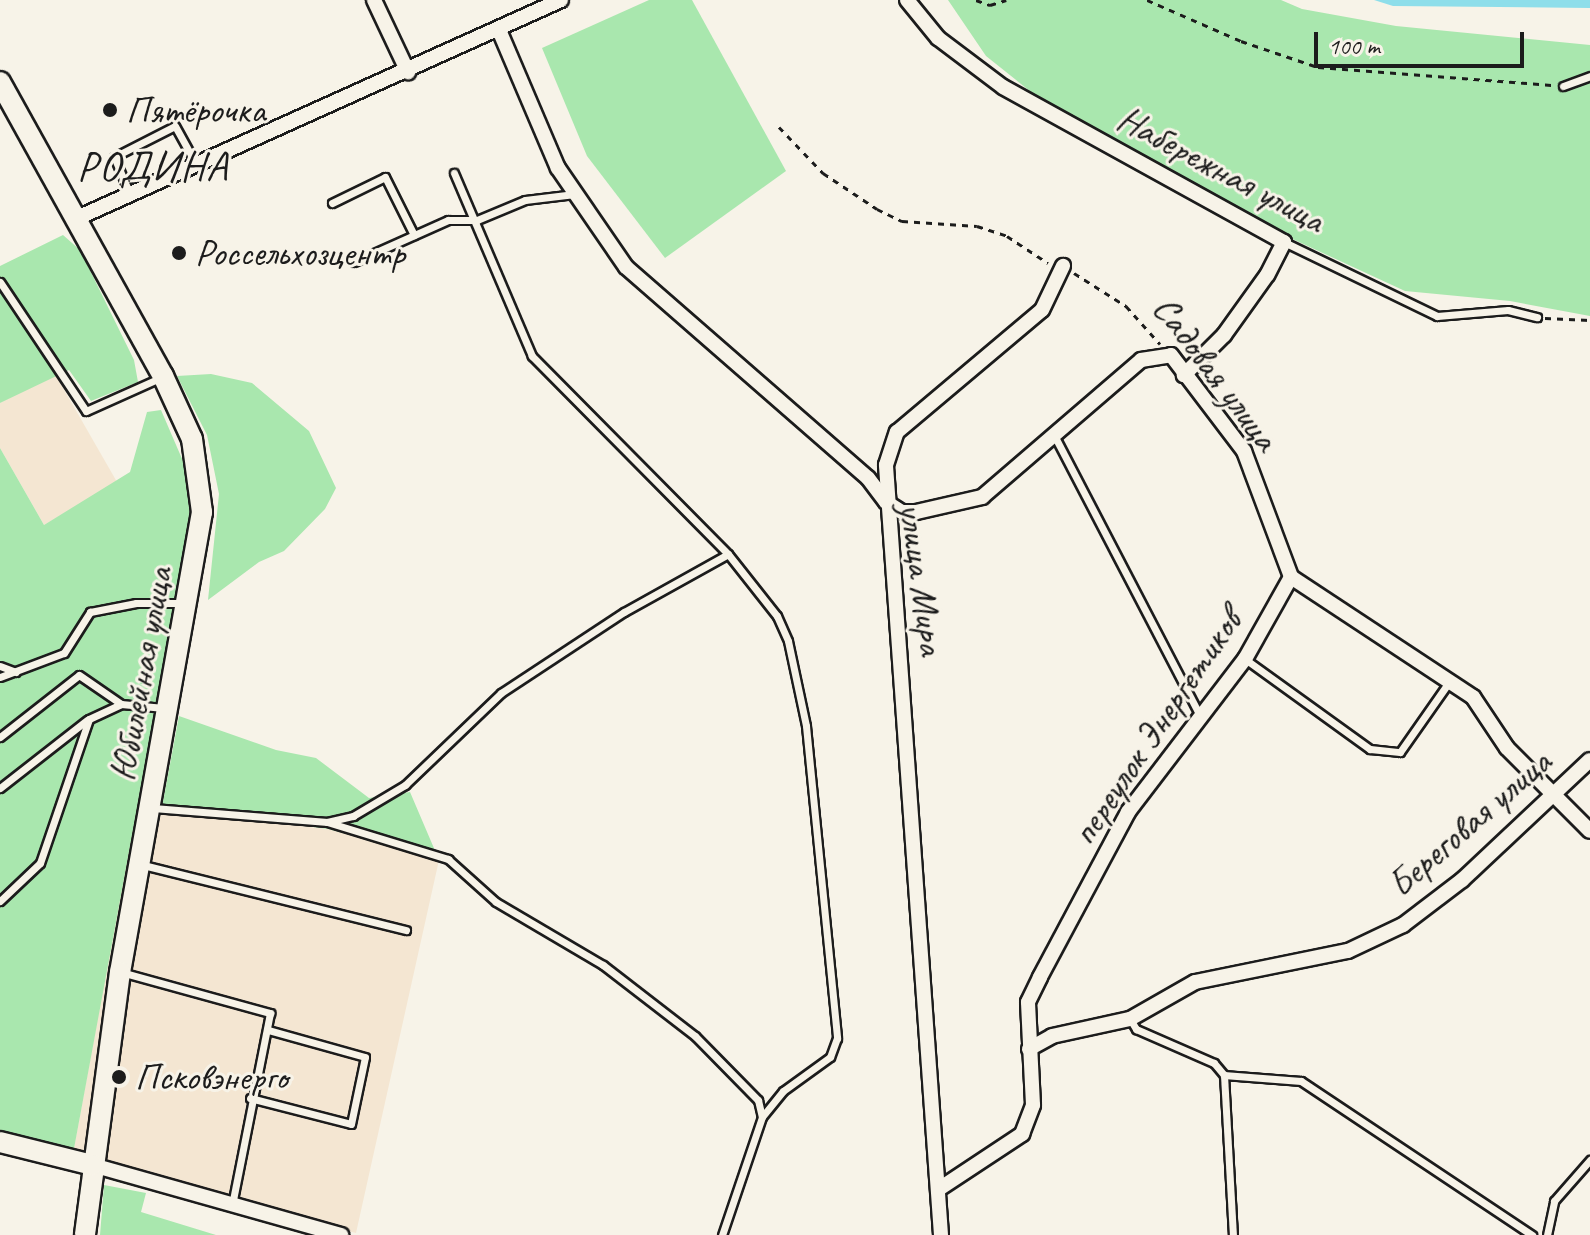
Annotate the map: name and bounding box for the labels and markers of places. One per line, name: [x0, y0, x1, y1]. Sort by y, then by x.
place label: Пятёрочка: [126, 87, 265, 133]
marker: Пятёрочка: [101, 101, 119, 119]
place label: Россельхозцентр: [195, 230, 405, 276]
marker: Россельхозцентр: [170, 244, 188, 262]
place label: Псковэнерго: [135, 1054, 288, 1100]
marker: Псковэнерго: [110, 1068, 128, 1086]

